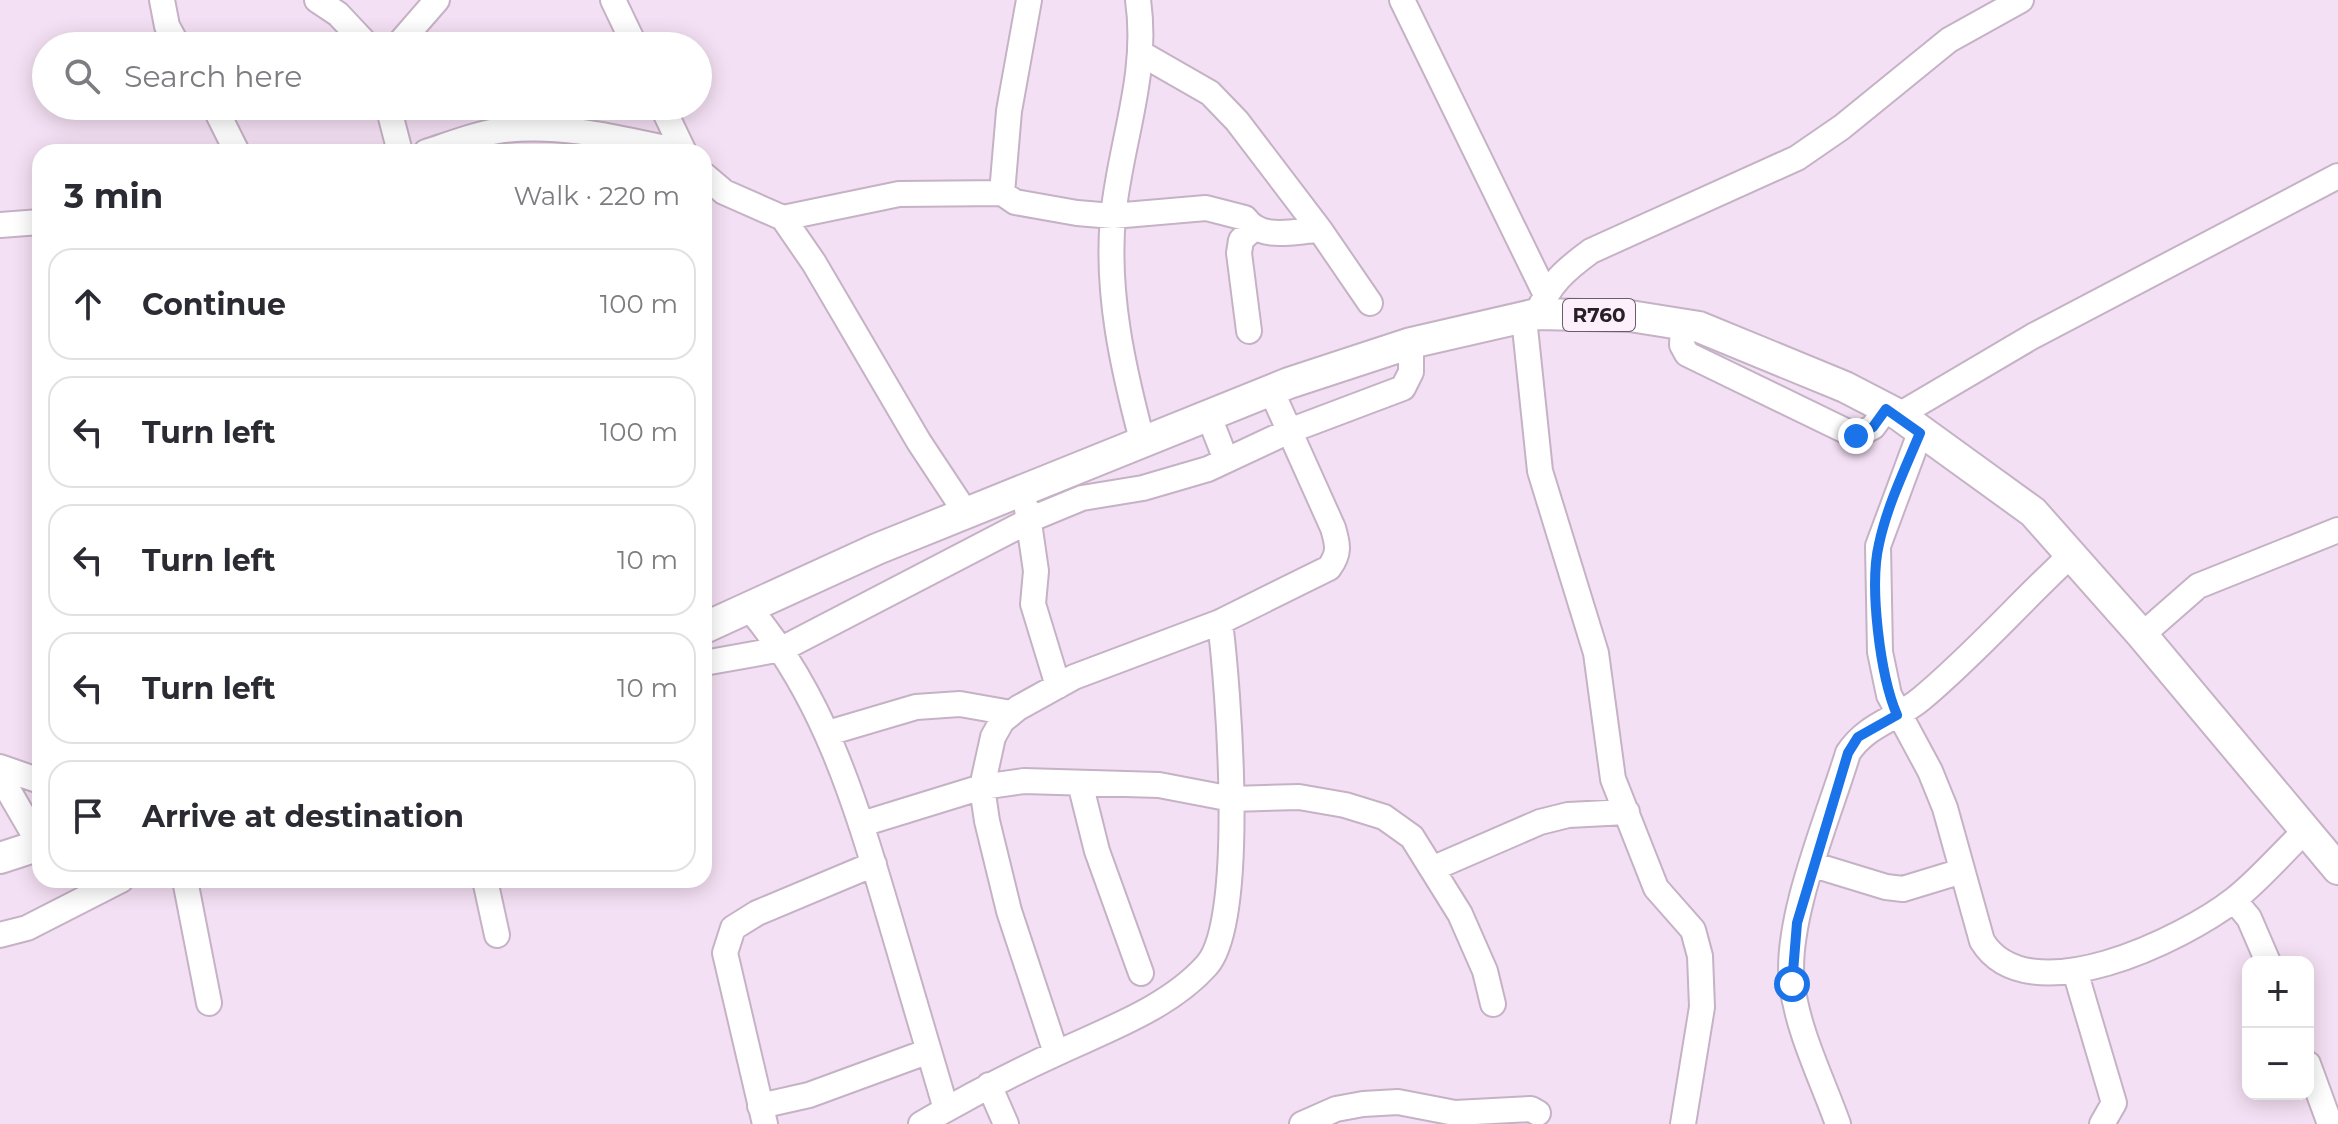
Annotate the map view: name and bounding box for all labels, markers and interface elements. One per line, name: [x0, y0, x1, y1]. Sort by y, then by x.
search box: [32, 32, 712, 120]
icon: search: [60, 54, 104, 98]
text: Search here: [124, 58, 302, 95]
text: 3 min: [64, 175, 163, 217]
text: Walk · 220 m: [513, 180, 680, 212]
icon: ahead: [66, 282, 110, 326]
text: Continue: [142, 286, 286, 323]
text: 100 m: [600, 288, 678, 320]
road number: R760: [1563, 299, 1635, 331]
icon: left: [66, 410, 110, 454]
text: Turn left: [142, 414, 275, 451]
text: 100 m: [600, 416, 678, 448]
route end: [1838, 418, 1874, 454]
icon: left: [66, 538, 110, 582]
text: Turn left: [142, 542, 275, 579]
text: 10 m: [617, 544, 678, 576]
icon: left: [66, 666, 110, 710]
text: Turn left: [142, 670, 275, 707]
text: 10 m: [617, 672, 678, 704]
icon: arrive: [66, 794, 110, 838]
text: Arrive at destination: [142, 798, 464, 835]
map controls: [2242, 956, 2314, 1100]
button: +: [2242, 956, 2314, 1028]
route start: [1774, 966, 1810, 1002]
button: −: [2242, 1028, 2314, 1100]

